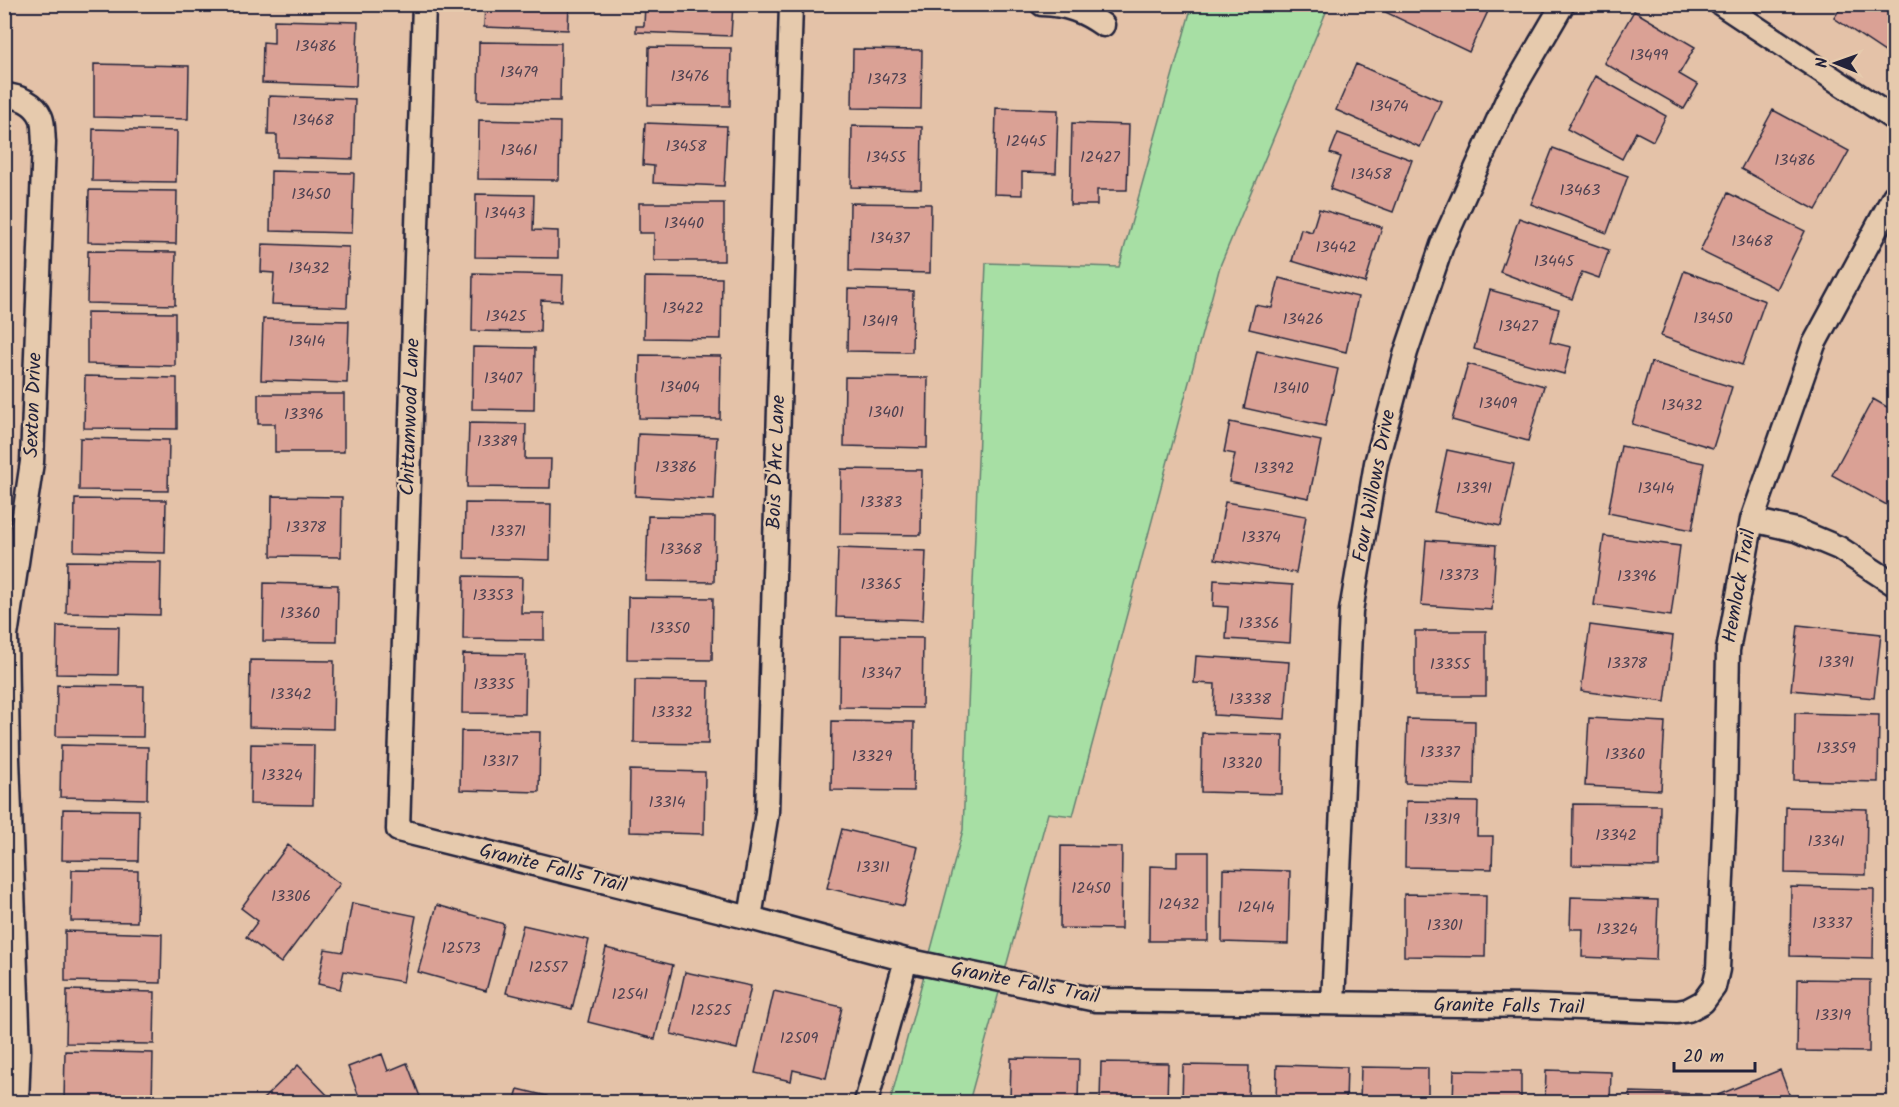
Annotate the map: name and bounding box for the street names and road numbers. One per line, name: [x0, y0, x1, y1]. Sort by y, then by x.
street label: Chittamwood Lane: [392, 338, 430, 496]
street label: Sexton Drive: [16, 352, 52, 458]
street label: Bois D'Arc Lane: [759, 394, 795, 530]
street label: Four Willows Drive: [1345, 407, 1405, 565]
street label: Hemlock Trail: [1714, 527, 1766, 645]
street label: Granite Falls Trail: [476, 835, 630, 903]
street label: Granite Falls Trail: [948, 954, 1102, 1014]
street label: Granite Falls Trail: [1433, 990, 1585, 1024]

